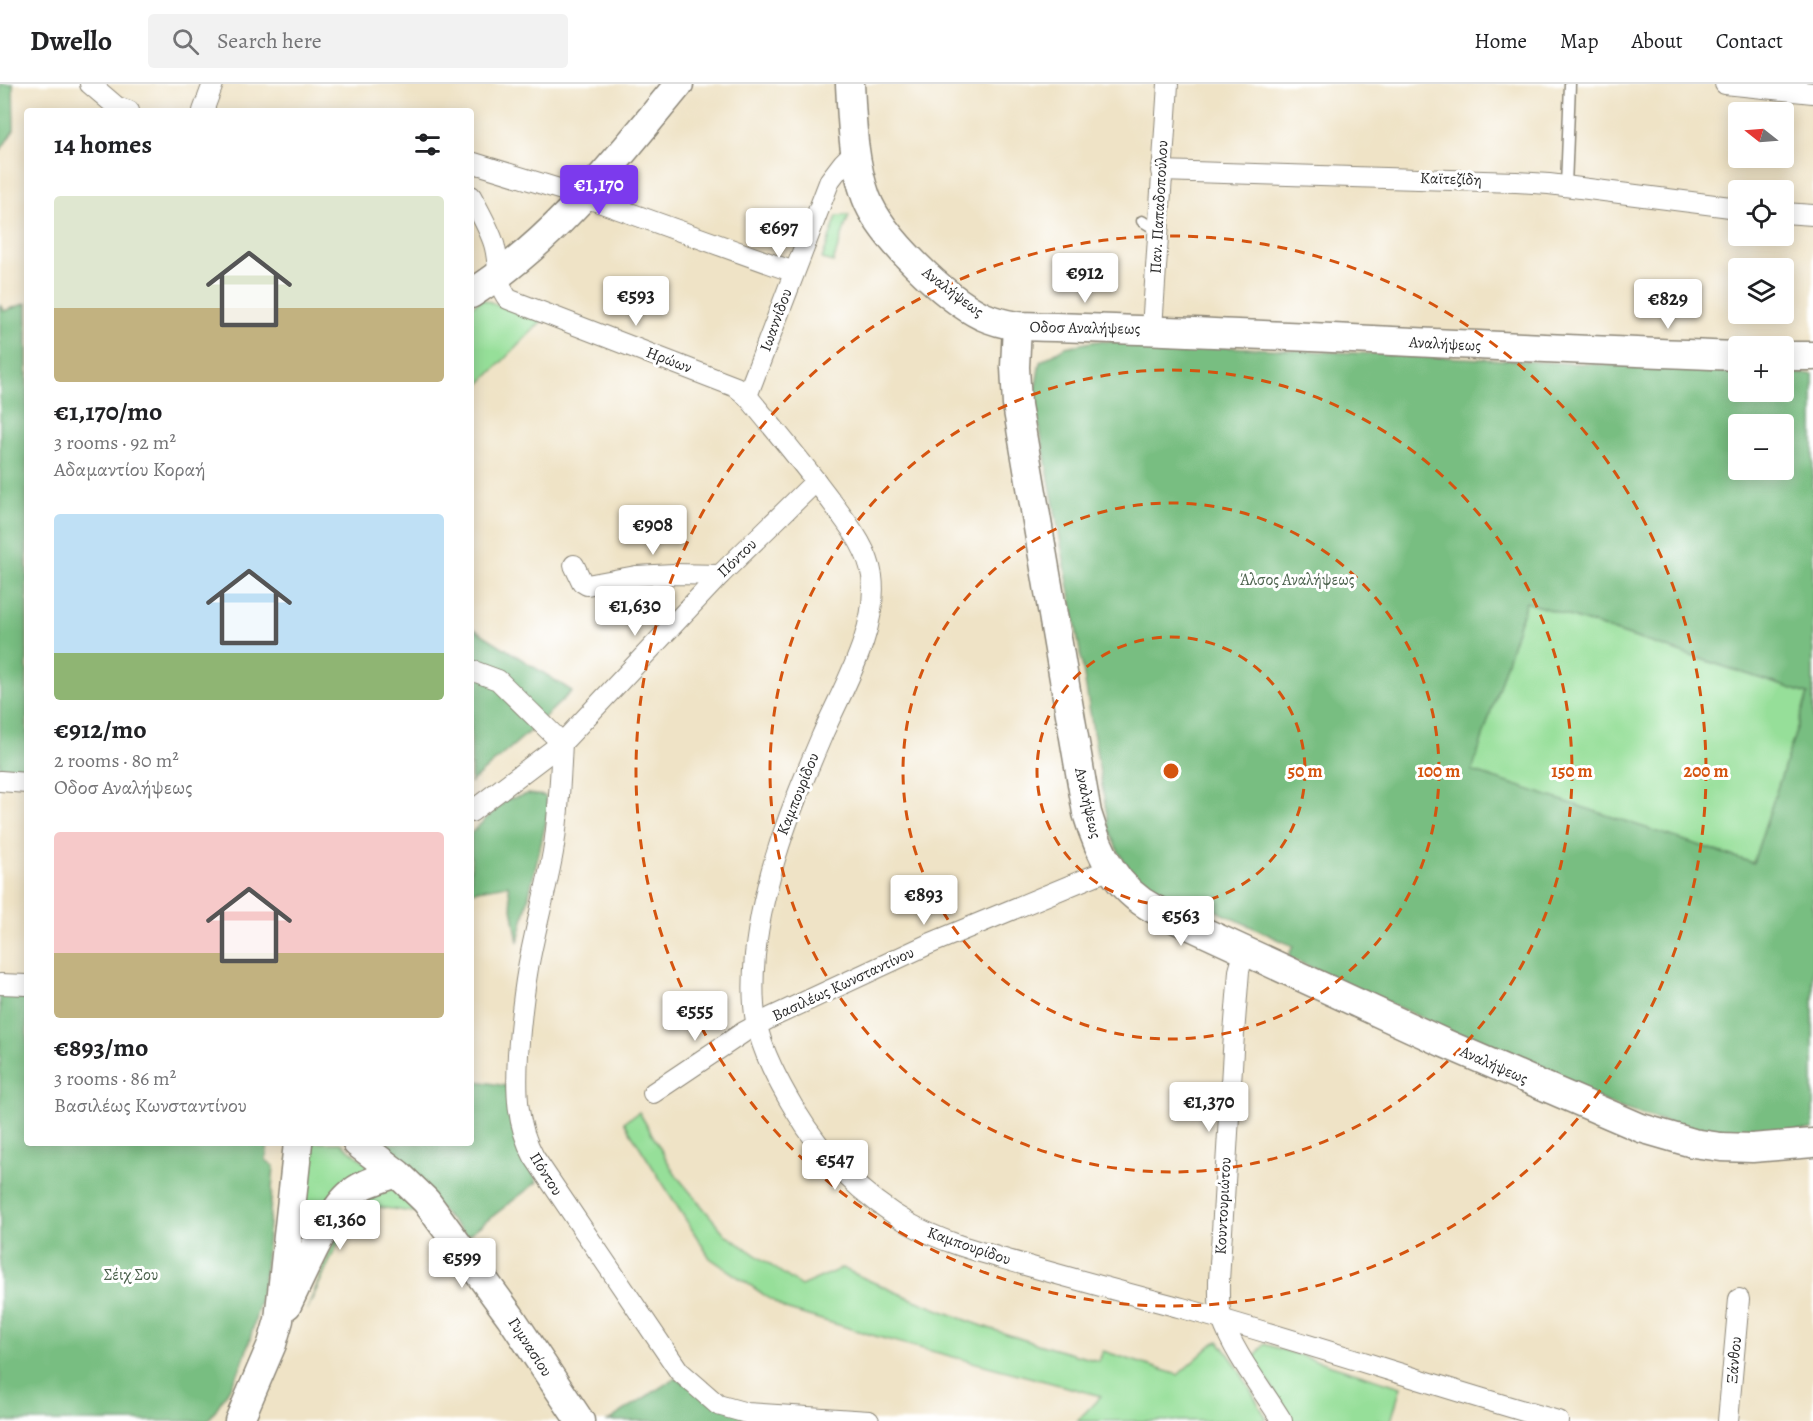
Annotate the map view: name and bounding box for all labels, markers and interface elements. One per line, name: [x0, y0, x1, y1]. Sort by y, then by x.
search box: [148, 14, 568, 68]
text: Dwello: [30, 22, 112, 60]
icon: search: [169, 25, 202, 58]
text: Search here: [217, 26, 322, 56]
text: Home: [1474, 27, 1527, 55]
text: Map: [1560, 27, 1598, 55]
text: About: [1631, 27, 1683, 55]
text: Contact: [1716, 27, 1783, 55]
north arrow: [1728, 102, 1794, 168]
map controls: [1728, 102, 1794, 480]
text: 14 homes: [54, 127, 152, 162]
icon: filters: [411, 128, 444, 161]
street label: Παν. Παπαδοπούλου: [1145, 140, 1173, 274]
pin: €1,170: [550, 165, 648, 216]
street label: Καϊτεζίδη: [1420, 167, 1482, 191]
text: €1,170: [574, 171, 624, 198]
button: locate: [1728, 180, 1794, 246]
pin: €697: [743, 208, 815, 259]
text: €697: [760, 214, 798, 241]
icon: home: [195, 235, 303, 343]
pin: €912: [1049, 253, 1121, 304]
button: layers: [1728, 258, 1794, 324]
text: €912: [1066, 259, 1104, 286]
street label: Αναλήψεως: [917, 261, 989, 323]
pin: €593: [600, 276, 672, 327]
pin: €829: [1632, 279, 1704, 330]
text: €593: [617, 282, 655, 309]
street label: Ιωαννίδου: [754, 285, 798, 355]
text: €829: [1648, 285, 1688, 312]
street label: Οδοσ Αναλήψεως: [1029, 316, 1141, 340]
street label: Αναλήψεως: [1407, 331, 1482, 357]
button: +: [1728, 336, 1794, 402]
street label: Ηρώων: [643, 341, 696, 379]
text: €1,170/mo: [54, 394, 162, 429]
button: −: [1728, 414, 1794, 480]
text: 3 rooms · 92 m²: [54, 429, 176, 456]
text: Αδαμαντίου Κοραή: [54, 456, 206, 483]
pin: €908: [617, 505, 689, 556]
text: €908: [633, 511, 673, 538]
street label: Πόντου: [712, 534, 762, 582]
icon: home: [195, 553, 303, 661]
park label: Άλσος Αναλήψεως: [1239, 569, 1355, 591]
pin: €1,630: [586, 586, 684, 637]
text: €1,630: [609, 592, 661, 619]
text: €912/mo: [54, 712, 147, 747]
text: 2 rooms · 80 m²: [54, 747, 179, 774]
street label: Καμπουρίδου: [771, 749, 825, 839]
text: 50 m: [1288, 759, 1322, 783]
text: 100 m: [1418, 759, 1460, 783]
text: 150 m: [1551, 759, 1593, 783]
text: 200 m: [1683, 759, 1729, 783]
centre of rings: [1161, 761, 1181, 781]
street label: Αναλήψεως: [1069, 764, 1107, 841]
text: Οδοσ Αναλήψεως: [54, 774, 192, 801]
icon: home: [195, 871, 303, 979]
pin: €893: [888, 875, 960, 926]
text: €893: [905, 881, 943, 908]
pin: €563: [1145, 896, 1217, 947]
text: €563: [1162, 902, 1200, 929]
street label: Βασιλέως Κωνσταντίνου: [768, 941, 918, 1027]
pin: €555: [659, 991, 731, 1042]
text: €555: [676, 997, 714, 1024]
text: €893/mo: [54, 1030, 148, 1065]
street label: Αναλήψεως: [1456, 1040, 1532, 1090]
text: 3 rooms · 86 m²: [54, 1065, 176, 1092]
pin: €1,370: [1160, 1082, 1258, 1133]
text: €1,370: [1183, 1088, 1235, 1115]
text: Βασιλέως Κωνσταντίνου: [54, 1092, 247, 1119]
pin: €547: [799, 1140, 871, 1191]
text: €547: [816, 1146, 854, 1173]
street label: Πόντου: [524, 1148, 568, 1200]
street label: Κουντουριώτου: [1209, 1157, 1237, 1255]
pin: €1,360: [291, 1200, 389, 1251]
text: €1,360: [314, 1206, 366, 1233]
street label: Καμπουρίδου: [924, 1221, 1014, 1271]
pin: €599: [426, 1238, 498, 1289]
text: €599: [443, 1244, 481, 1271]
park label: Σέιχ Σου: [104, 1264, 158, 1286]
street label: Γυμνασίου: [503, 1313, 557, 1381]
street label: Ξάνθου: [1721, 1336, 1747, 1384]

